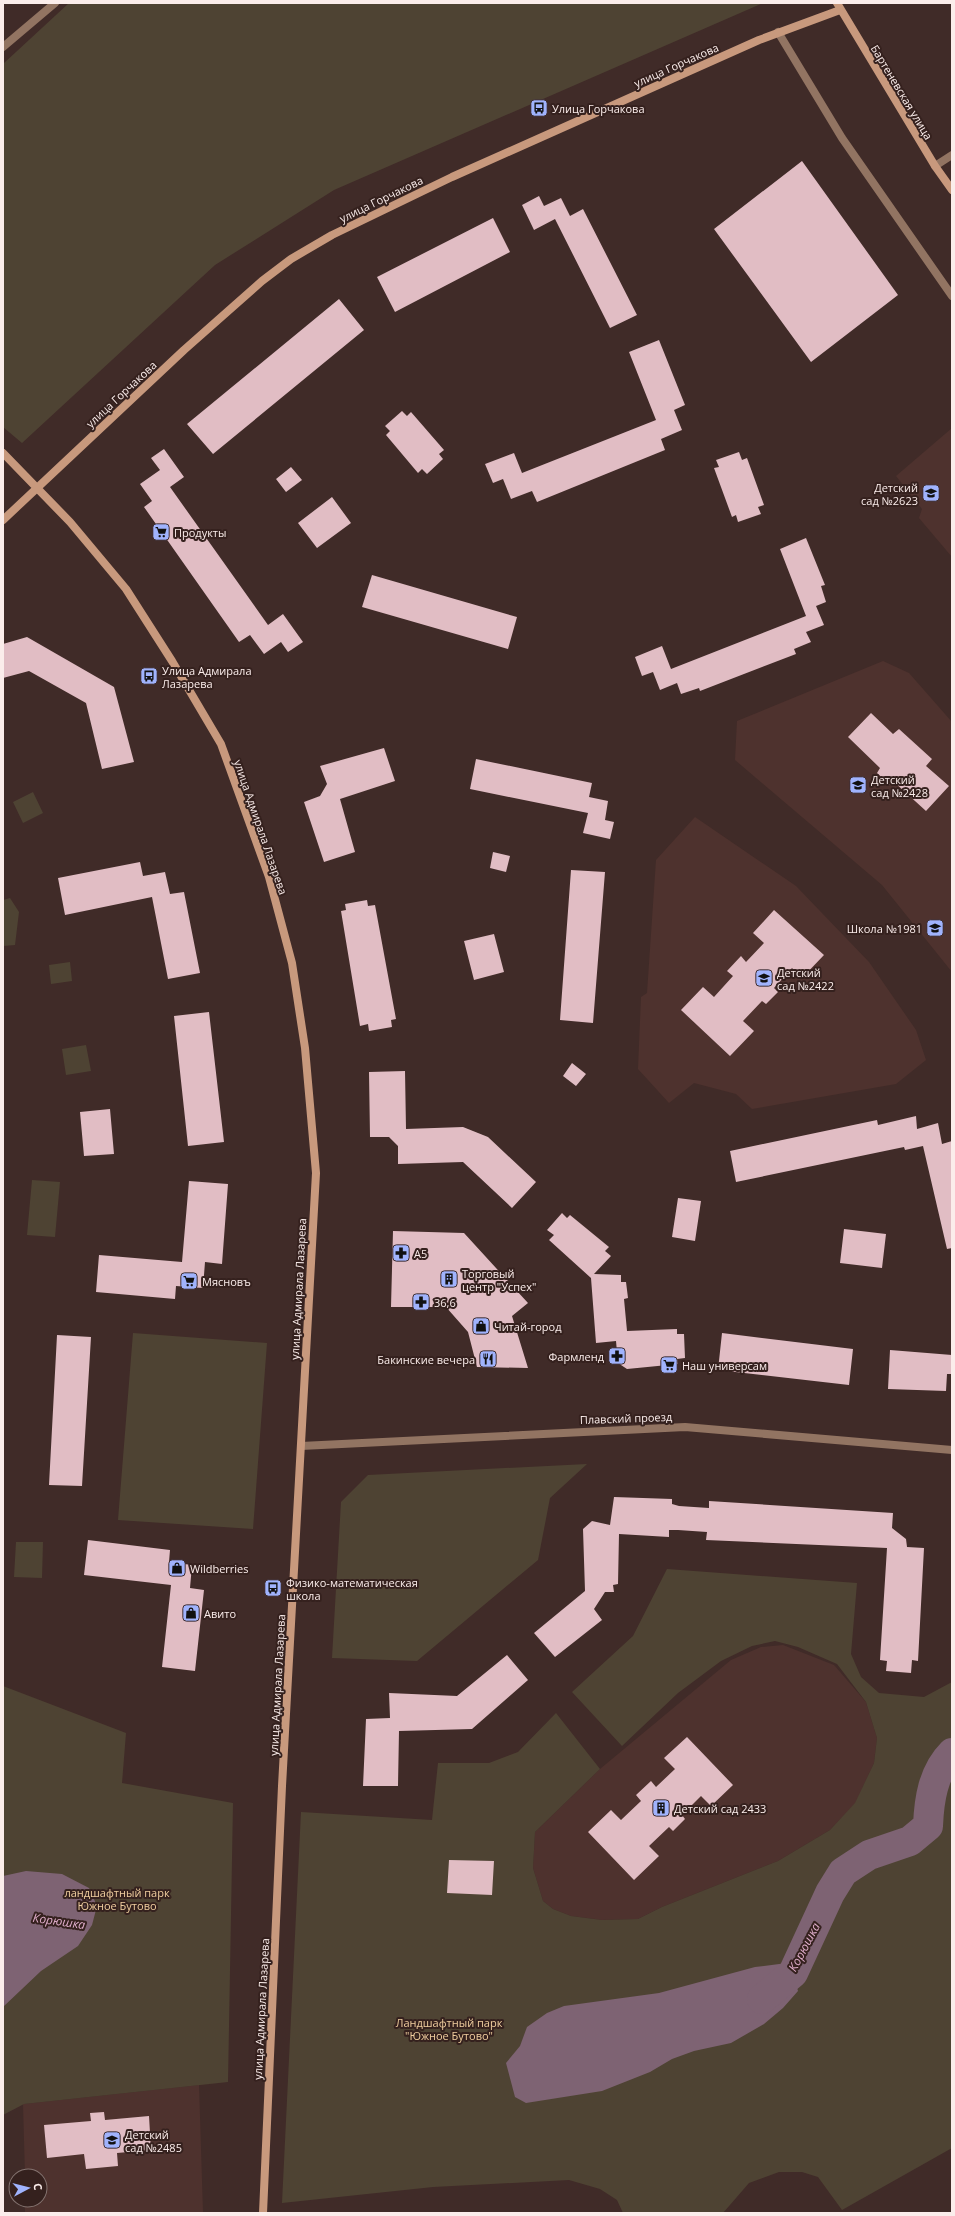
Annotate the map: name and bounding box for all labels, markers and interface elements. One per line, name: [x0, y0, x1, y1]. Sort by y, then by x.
street label: улица Горчакова: [631, 40, 721, 90]
street label: Бартеневская улица: [868, 42, 936, 142]
bus stop icon: Улица Горчакова: [529, 98, 549, 118]
place label: Улица Горчакова: [552, 101, 645, 116]
street label: улица Горчакова: [337, 172, 425, 226]
street label: улица Горчакова: [83, 357, 159, 431]
place label: Детский сад №2623: [861, 480, 918, 508]
school or university icon: Детский сад №2623: [921, 483, 941, 503]
supermarket icon: Продукты: [151, 522, 171, 542]
place label: Продукты: [174, 525, 227, 540]
place label: Улица Адмирала Лазарева: [162, 663, 252, 691]
bus stop icon: Улица Адмирала Лазарева: [139, 666, 159, 686]
street label: улица Адмирала Лазарева: [231, 758, 291, 896]
place label: Детский сад №2428: [871, 772, 928, 800]
school or university icon: Детский сад №2428: [848, 775, 868, 795]
school or university icon: Школа №1981: [925, 918, 945, 938]
place label: Школа №1981: [847, 921, 922, 936]
place label: Детский сад №2422: [777, 965, 834, 993]
school or university icon: Детский сад №2422: [754, 968, 774, 988]
street label: улица Адмирала Лазарева: [287, 1218, 309, 1360]
pharmacy icon: А5: [391, 1243, 411, 1263]
place label: А5: [414, 1246, 427, 1261]
place label: Торговый центр "Успех": [462, 1266, 536, 1294]
building icon: Торговый центр "Успех": [439, 1269, 459, 1289]
supermarket icon: Мясновъ: [179, 1271, 199, 1291]
place label: Мясновъ: [202, 1274, 251, 1289]
pharmacy icon: 36,6: [411, 1292, 431, 1312]
place label: 36,6: [434, 1295, 456, 1310]
shop icon: Читай-город: [471, 1316, 491, 1336]
place label: Читай-город: [494, 1319, 562, 1334]
pharmacy icon: Фармленд: [607, 1346, 627, 1366]
restaurant icon: Бакинские вечера: [478, 1349, 498, 1369]
place label: Фармленд: [549, 1349, 605, 1364]
place label: Бакинские вечера: [377, 1352, 475, 1367]
supermarket icon: Наш универсам: [659, 1355, 679, 1375]
place label: Наш универсам: [682, 1358, 767, 1373]
street label: Плавский проезд: [580, 1409, 673, 1427]
shop icon: Wildberries: [167, 1558, 187, 1578]
place label: Wildberries: [190, 1561, 249, 1576]
place label: Физико-математическая школа: [286, 1575, 418, 1603]
bus stop icon: Физико-математическая школа: [263, 1578, 283, 1598]
shop icon: Авито: [181, 1603, 201, 1623]
place label: Авито: [204, 1606, 236, 1621]
street label: улица Адмирала Лазарева: [266, 1614, 288, 1756]
building icon: Детский сад 2433: [651, 1798, 671, 1818]
place label: Детский сад 2433: [674, 1801, 766, 1816]
park label: ландшафтный парк Южное Бутово: [64, 1885, 170, 1913]
water label: Корюшка: [32, 1909, 87, 1933]
water label: Корюшка: [784, 1919, 824, 1974]
street label: улица Адмирала Лазарева: [250, 1938, 272, 2080]
park label: Ландшафтный парк "Южное Бутово": [396, 2015, 503, 2043]
place label: Детский сад №2485: [125, 2127, 182, 2155]
school or university icon: Детский сад №2485: [102, 2130, 122, 2150]
north arrow: [8, 2168, 48, 2208]
text: С: [31, 2182, 46, 2191]

